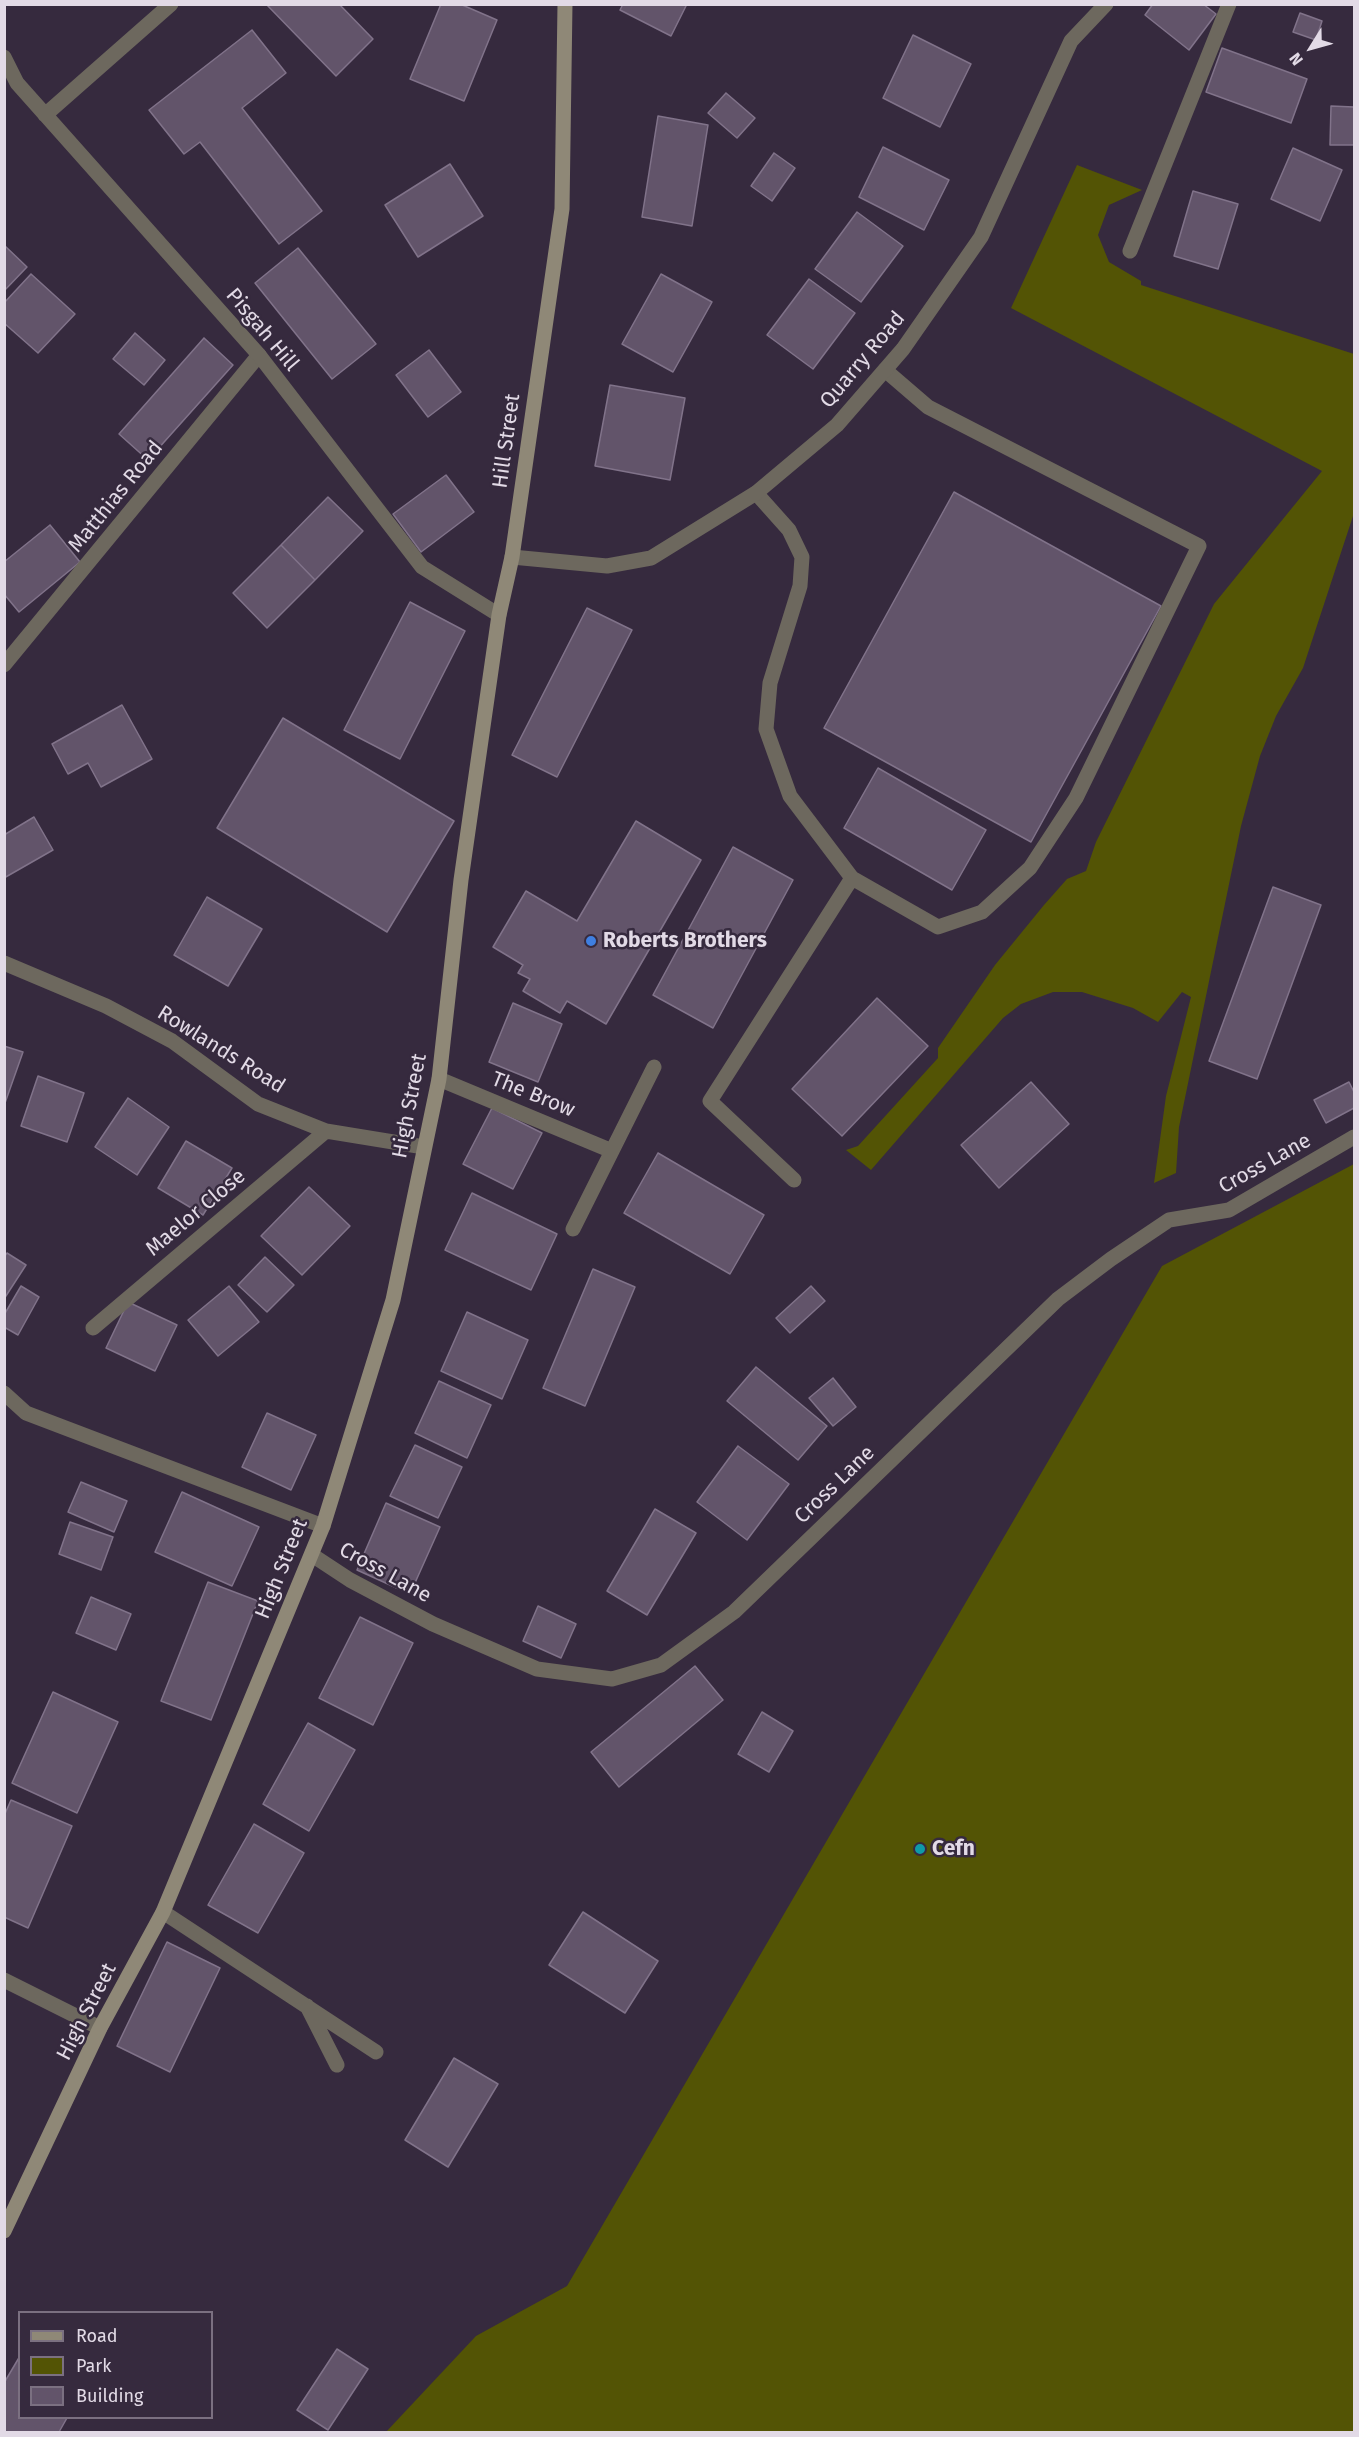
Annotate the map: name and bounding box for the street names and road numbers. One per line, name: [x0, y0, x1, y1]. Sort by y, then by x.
street label: Pisgah Hill: [220, 284, 304, 376]
street label: Quarry Road: [815, 306, 911, 414]
street label: Hill Street: [488, 392, 526, 490]
street label: Matthias Road: [63, 436, 169, 558]
street label: Rowlands Road: [152, 1001, 290, 1099]
street label: High Street: [388, 1052, 432, 1160]
street label: The Brow: [488, 1067, 578, 1123]
street label: Cross Lane: [1214, 1128, 1316, 1200]
street label: Maelor Close: [141, 1164, 251, 1262]
street label: Cross Lane: [790, 1441, 880, 1529]
street label: High Street: [250, 1515, 314, 1623]
street label: Cross Lane: [334, 1537, 436, 1609]
street label: High Street: [52, 1959, 122, 2065]

